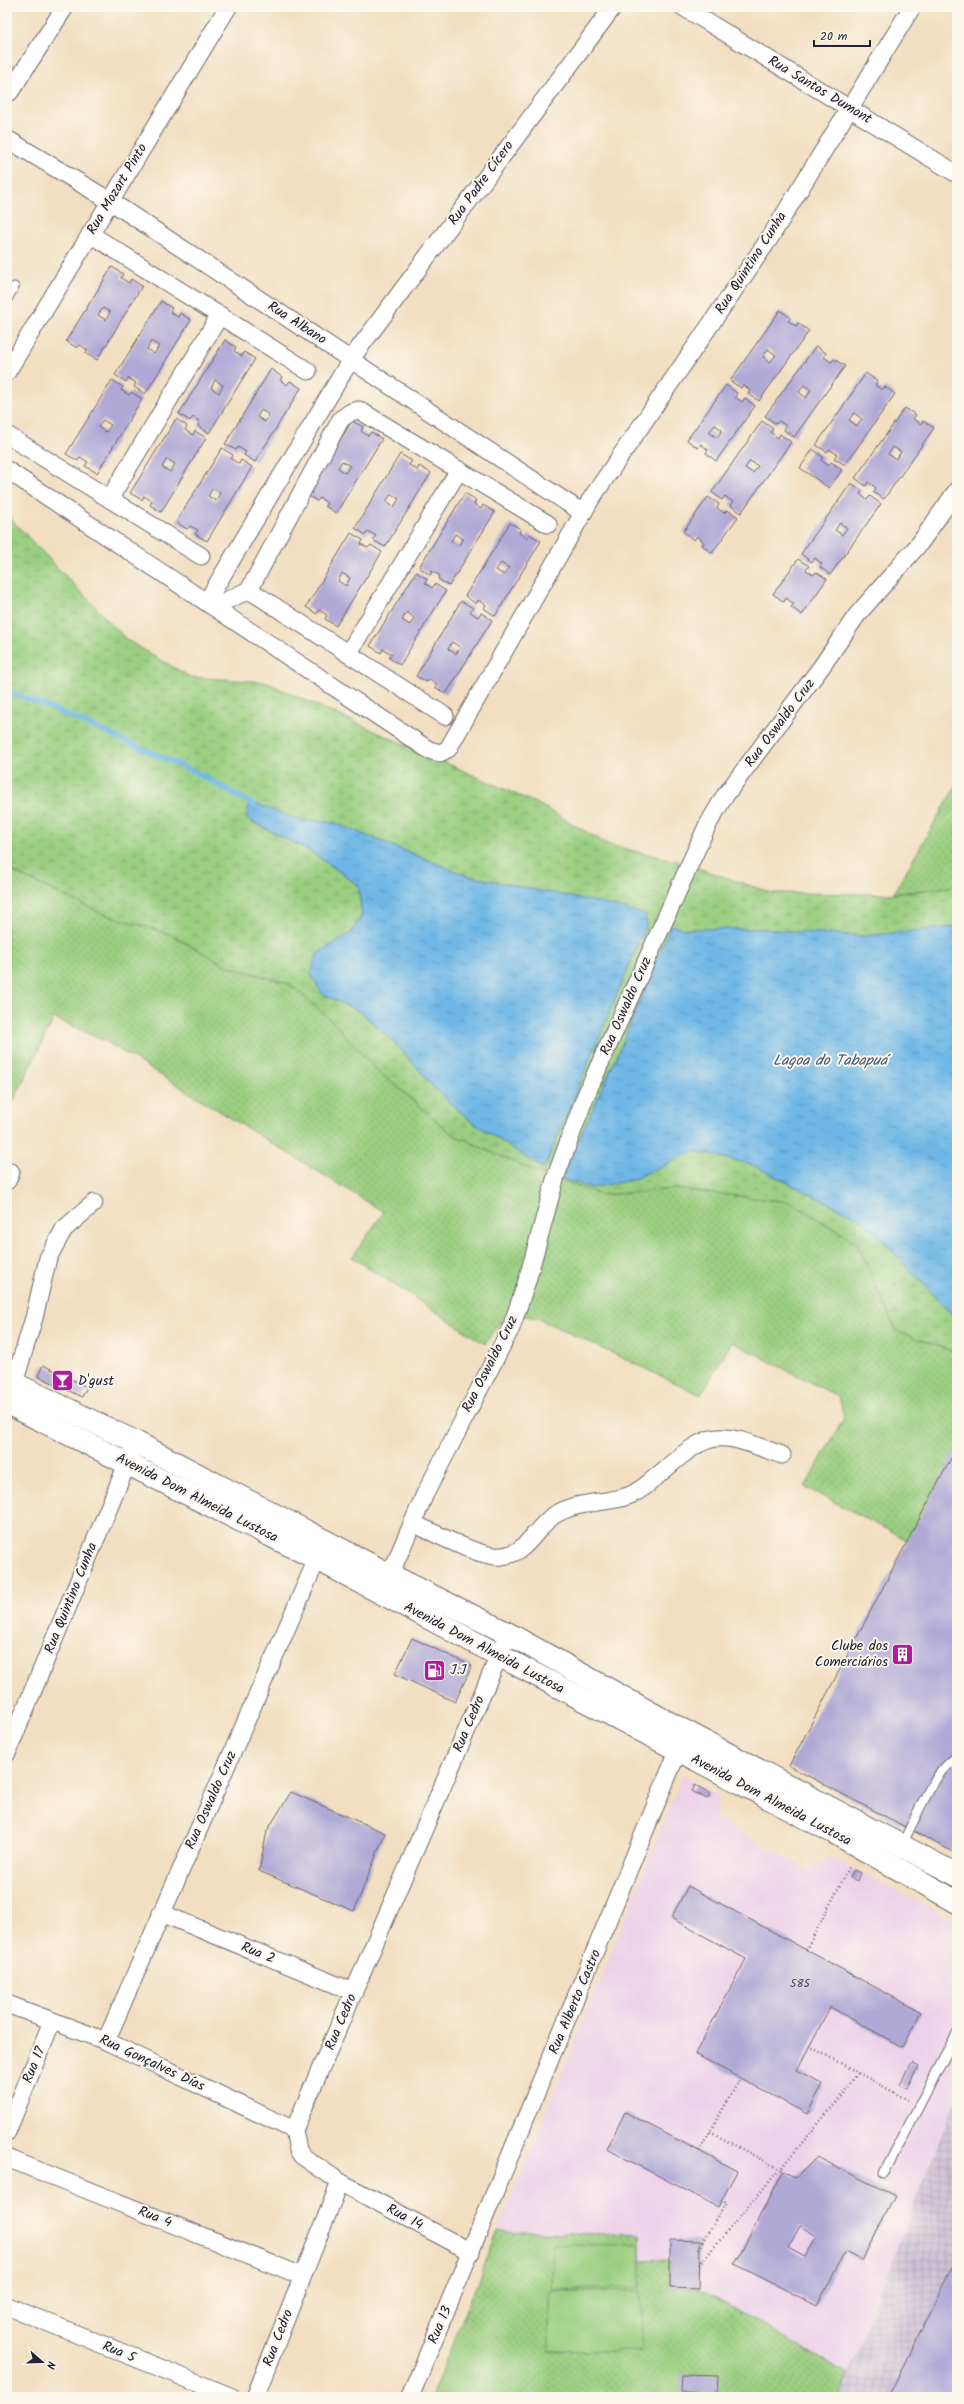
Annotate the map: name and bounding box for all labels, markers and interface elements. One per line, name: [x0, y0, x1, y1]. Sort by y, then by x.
scale bar: [814, 22, 870, 48]
text: 20 m: [820, 27, 848, 46]
street label: Rua Santos Dumont: [764, 50, 877, 130]
street label: Rua Padre Cícero: [443, 136, 519, 230]
street label: Rua Mozart Pinto: [81, 139, 153, 239]
street label: Rua Quintino Cunha: [710, 207, 792, 319]
street label: Rua Albano: [263, 296, 331, 350]
street label: Rua Oswaldo Cruz: [739, 674, 821, 772]
street label: Rua Oswaldo Cruz: [594, 953, 658, 1059]
water label: Lagoa do Tabapuá: [773, 1049, 891, 1073]
street label: Rua Oswaldo Cruz: [456, 1312, 524, 1416]
bar icon: D'gust: [49, 1368, 75, 1394]
place label: D'gust: [78, 1370, 114, 1392]
street label: Avenida Dom Almeida Lustosa: [112, 1447, 282, 1549]
street label: Rua Quintino Cunha: [39, 1539, 103, 1657]
street label: Avenida Dom Almeida Lustosa: [400, 1596, 568, 1700]
place label: Clube dos Comerciários: [815, 1635, 888, 1673]
building icon: Clube dos Comerciários: [890, 1641, 916, 1667]
fuel station icon: J.J: [421, 1657, 447, 1683]
place label: J.J: [450, 1659, 467, 1681]
street label: Rua Cedro: [447, 1692, 491, 1756]
street label: Rua Oswaldo Cruz: [179, 1747, 243, 1853]
street label: Avenida Dom Almeida Lustosa: [687, 1748, 855, 1852]
street label: Rua 2: [238, 1936, 278, 1970]
street label: Rua Alberto Castro: [543, 1946, 607, 2058]
house number: 585: [790, 1974, 812, 1993]
street label: Rua Cedro: [319, 1990, 363, 2054]
street label: Rua Gonçalves Días: [96, 2029, 209, 2097]
street label: Rua 17: [17, 2043, 52, 2087]
street label: Rua 14: [383, 2198, 428, 2236]
street label: Rua 4: [135, 2200, 176, 2234]
street label: Rua 13: [422, 2303, 458, 2347]
street label: Rua Cedro: [257, 2306, 299, 2370]
street label: Rua 5: [99, 2335, 141, 2369]
north arrow: [22, 2342, 62, 2382]
text: N: [41, 2359, 60, 2371]

